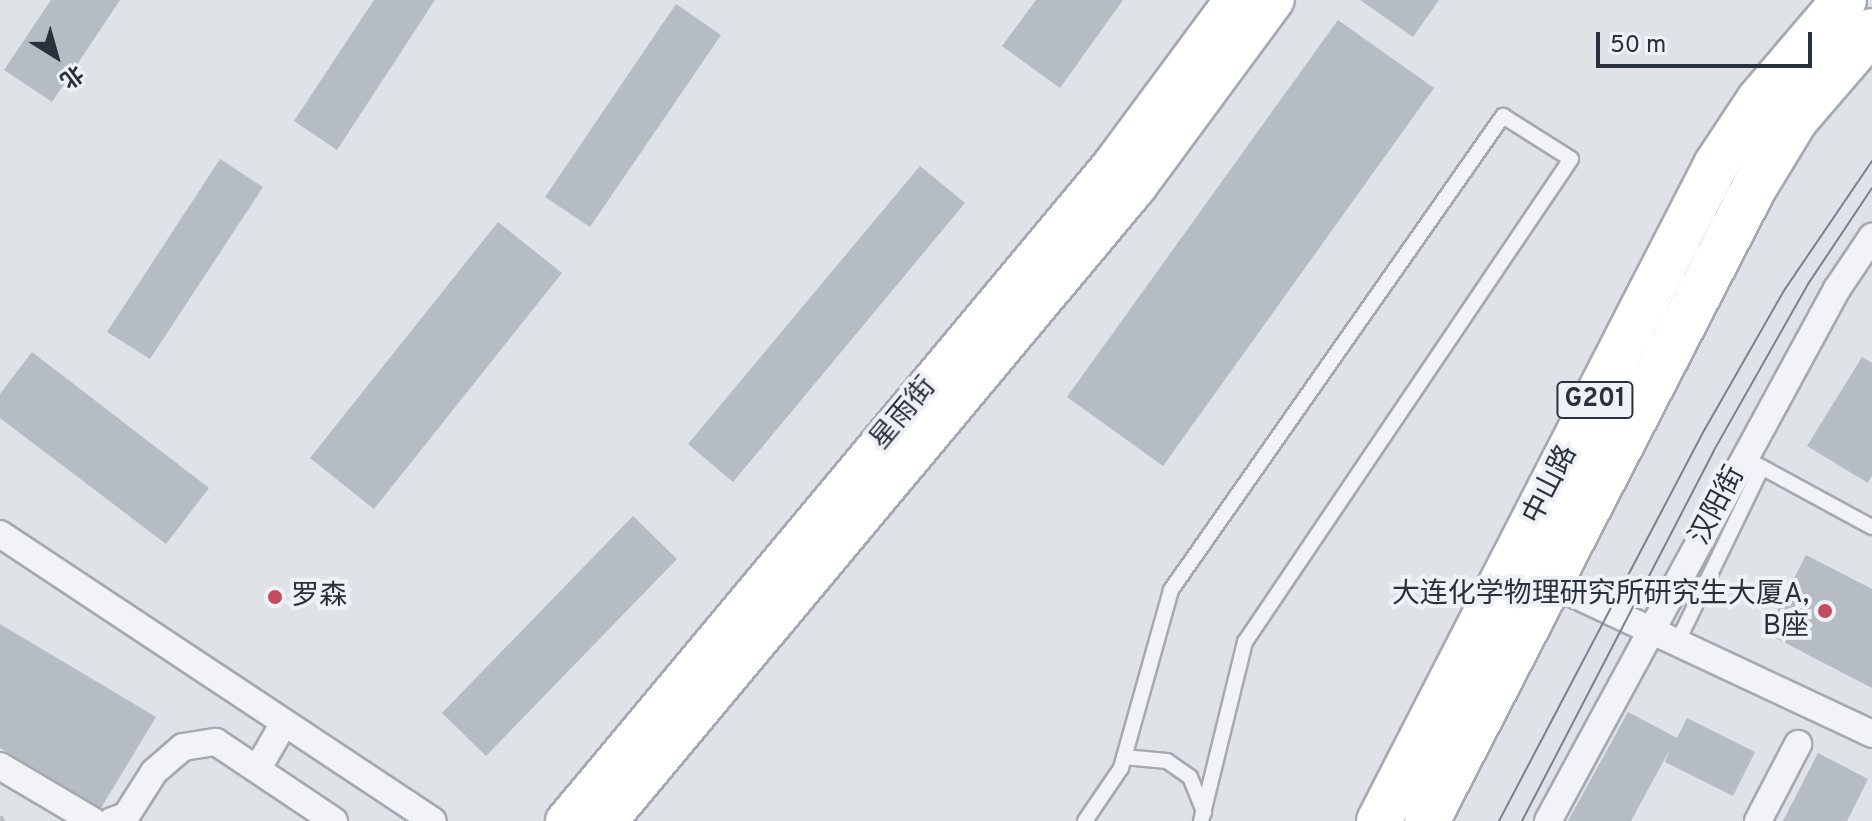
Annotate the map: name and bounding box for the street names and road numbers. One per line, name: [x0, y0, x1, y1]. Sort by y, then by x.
street label: 星雨街: [864, 371, 944, 457]
road number: G201: [1555, 378, 1635, 422]
street label: 中山路: [1517, 440, 1585, 530]
street label: 汉阳街: [1683, 461, 1753, 551]

